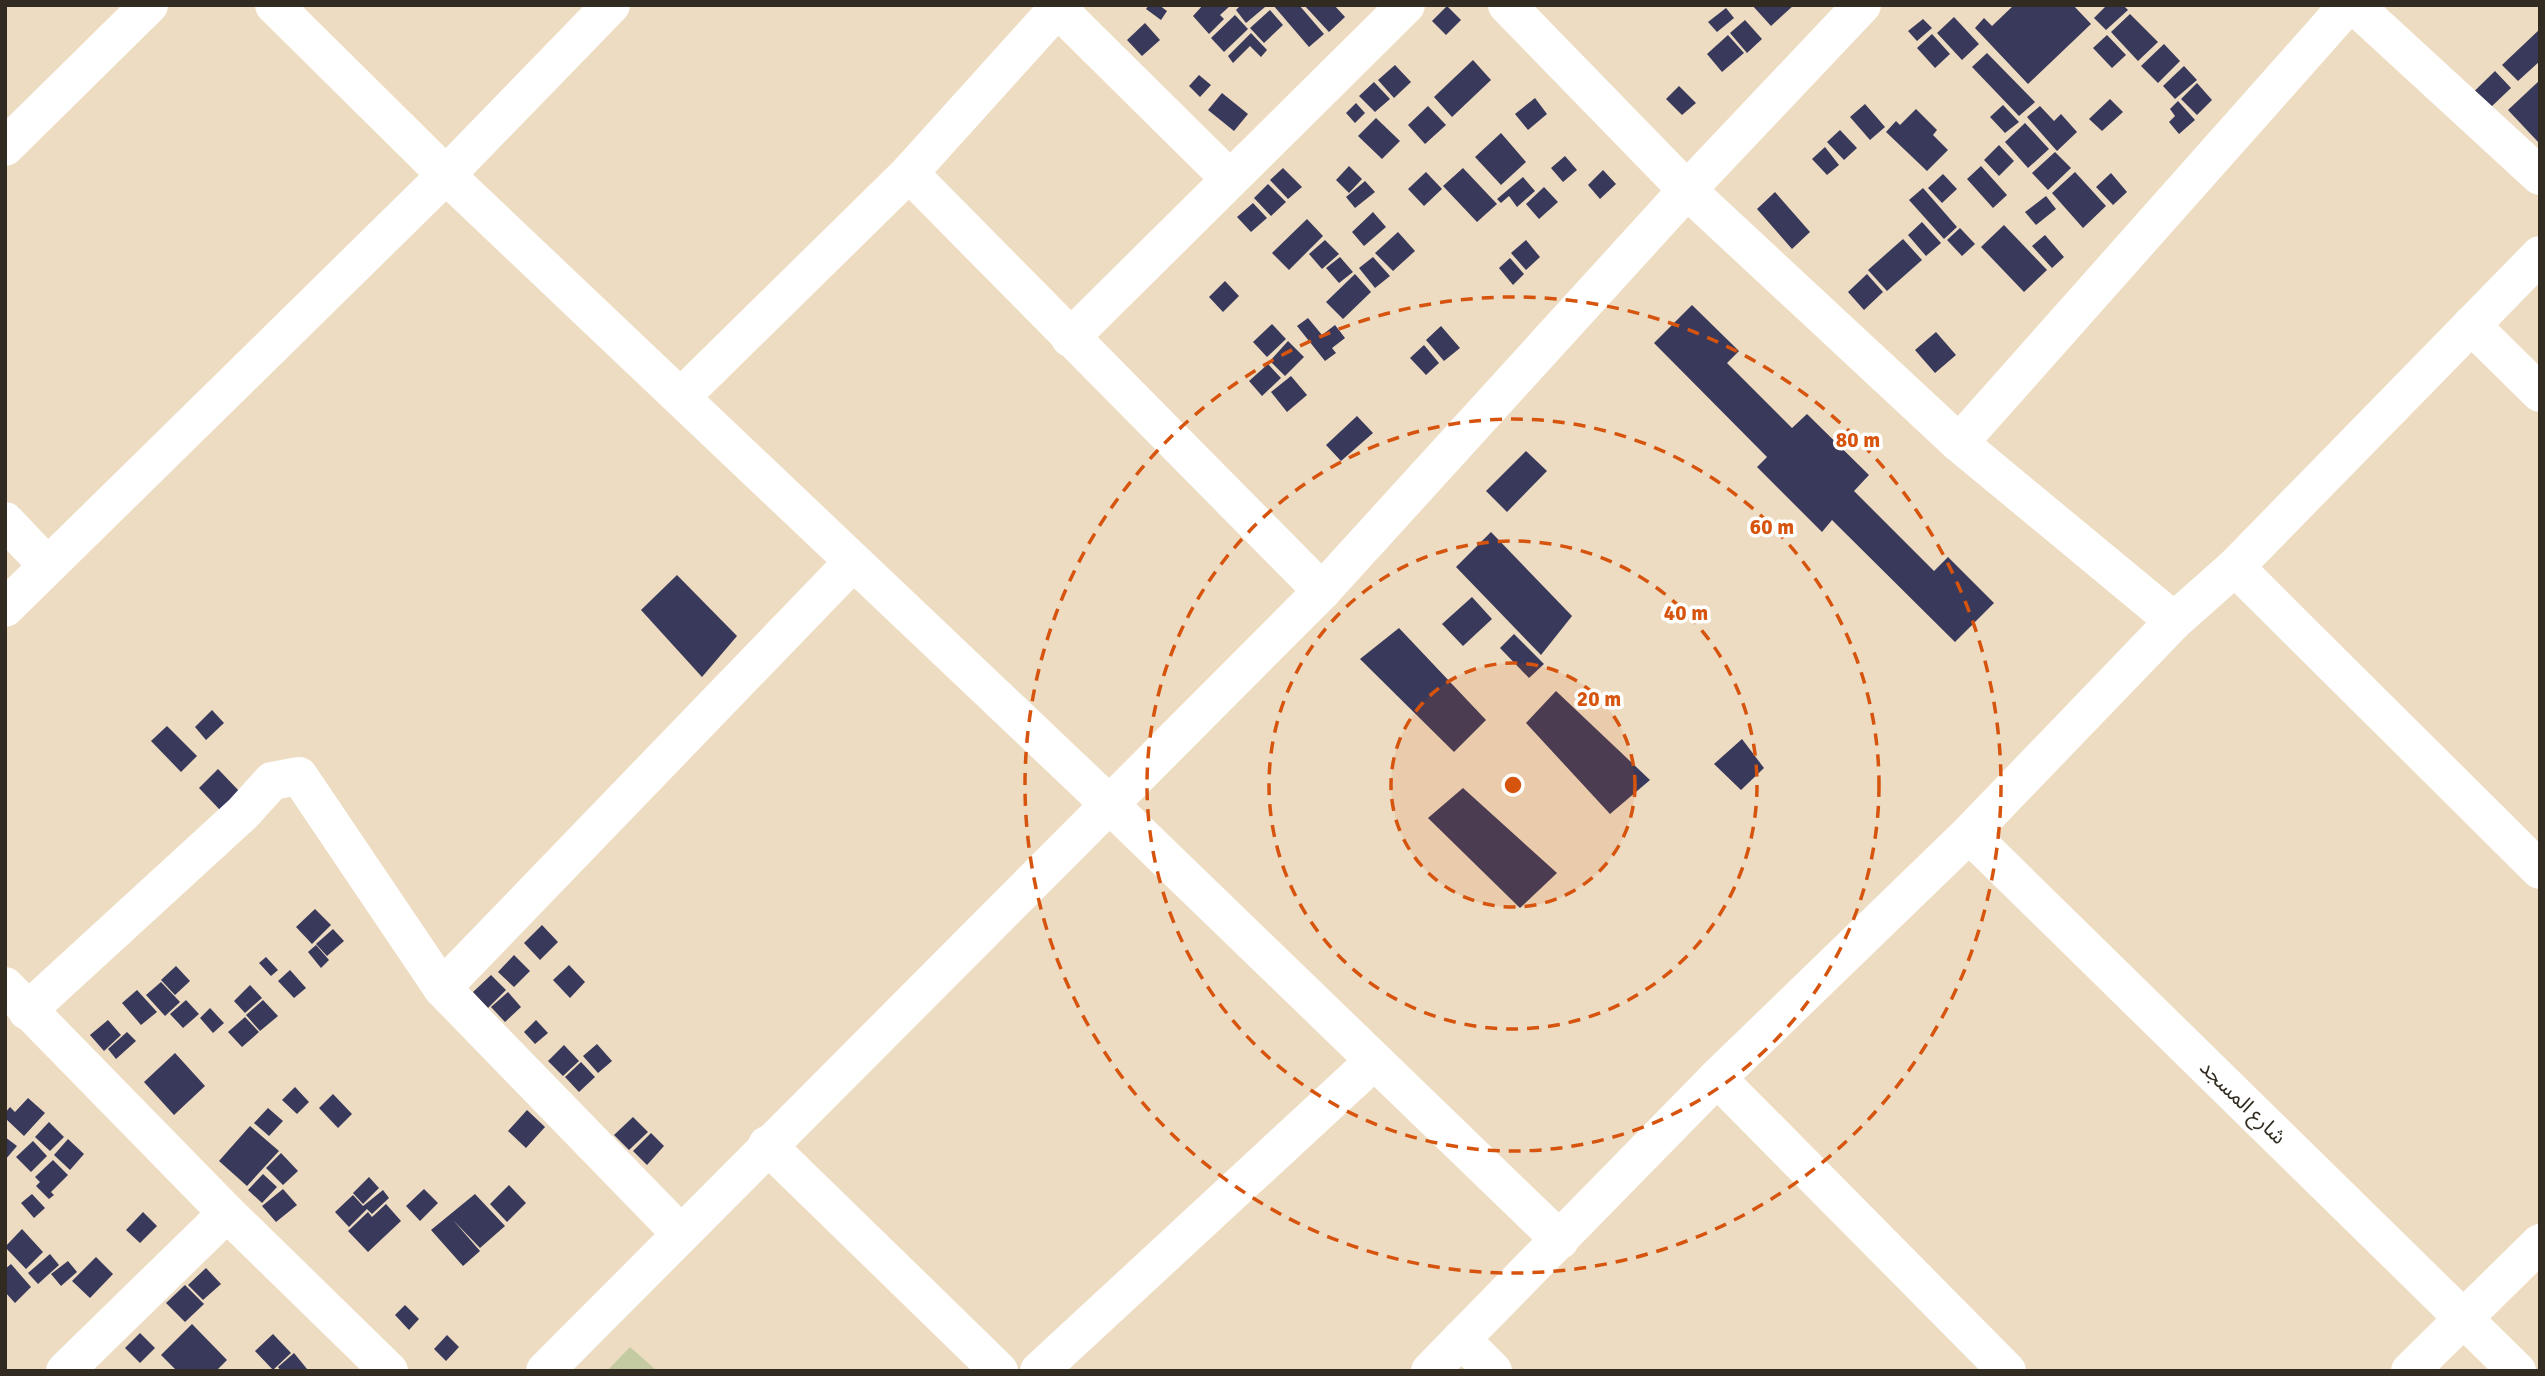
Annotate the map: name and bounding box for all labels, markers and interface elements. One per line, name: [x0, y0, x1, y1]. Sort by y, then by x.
text: 80 m: [1836, 427, 1880, 453]
text: 60 m: [1750, 514, 1794, 540]
text: 40 m: [1664, 600, 1708, 626]
text: 20 m: [1577, 686, 1621, 712]
centre of rings: [1501, 773, 1525, 797]
street label: شارع المسجد: [2193, 1054, 2292, 1151]

